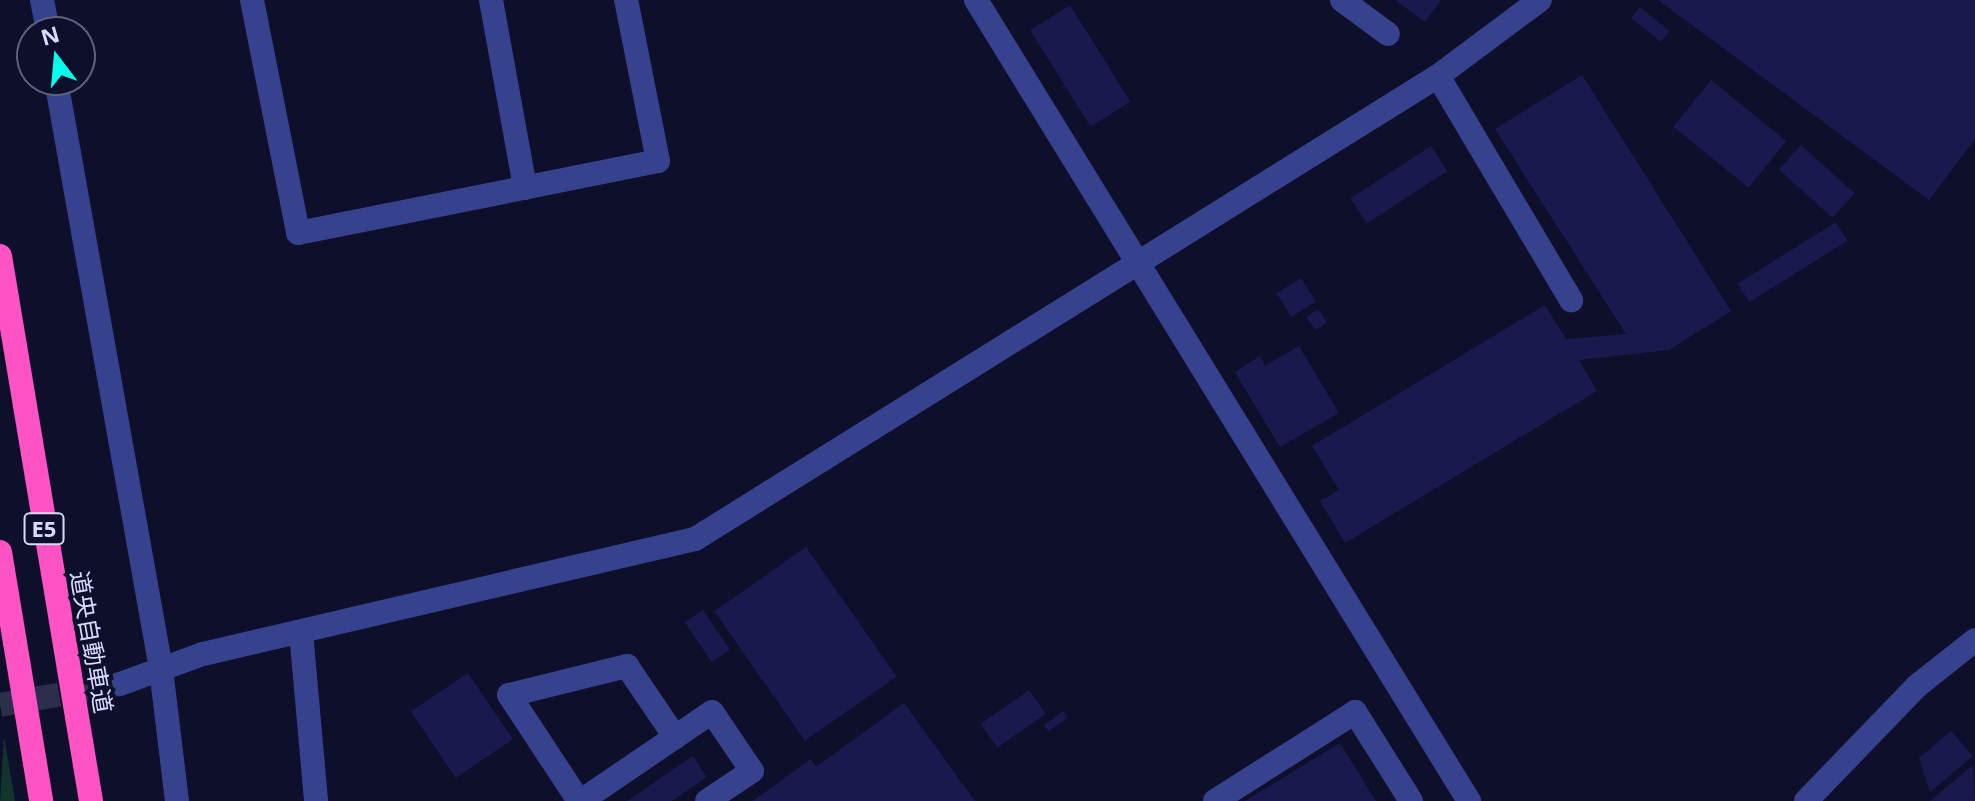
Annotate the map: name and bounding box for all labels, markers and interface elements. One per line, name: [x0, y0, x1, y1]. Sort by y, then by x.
north arrow: [16, 16, 96, 96]
text: N: [37, 18, 63, 52]
road number: E5: [22, 511, 66, 547]
street label: 道央自動車道: [65, 569, 119, 715]

